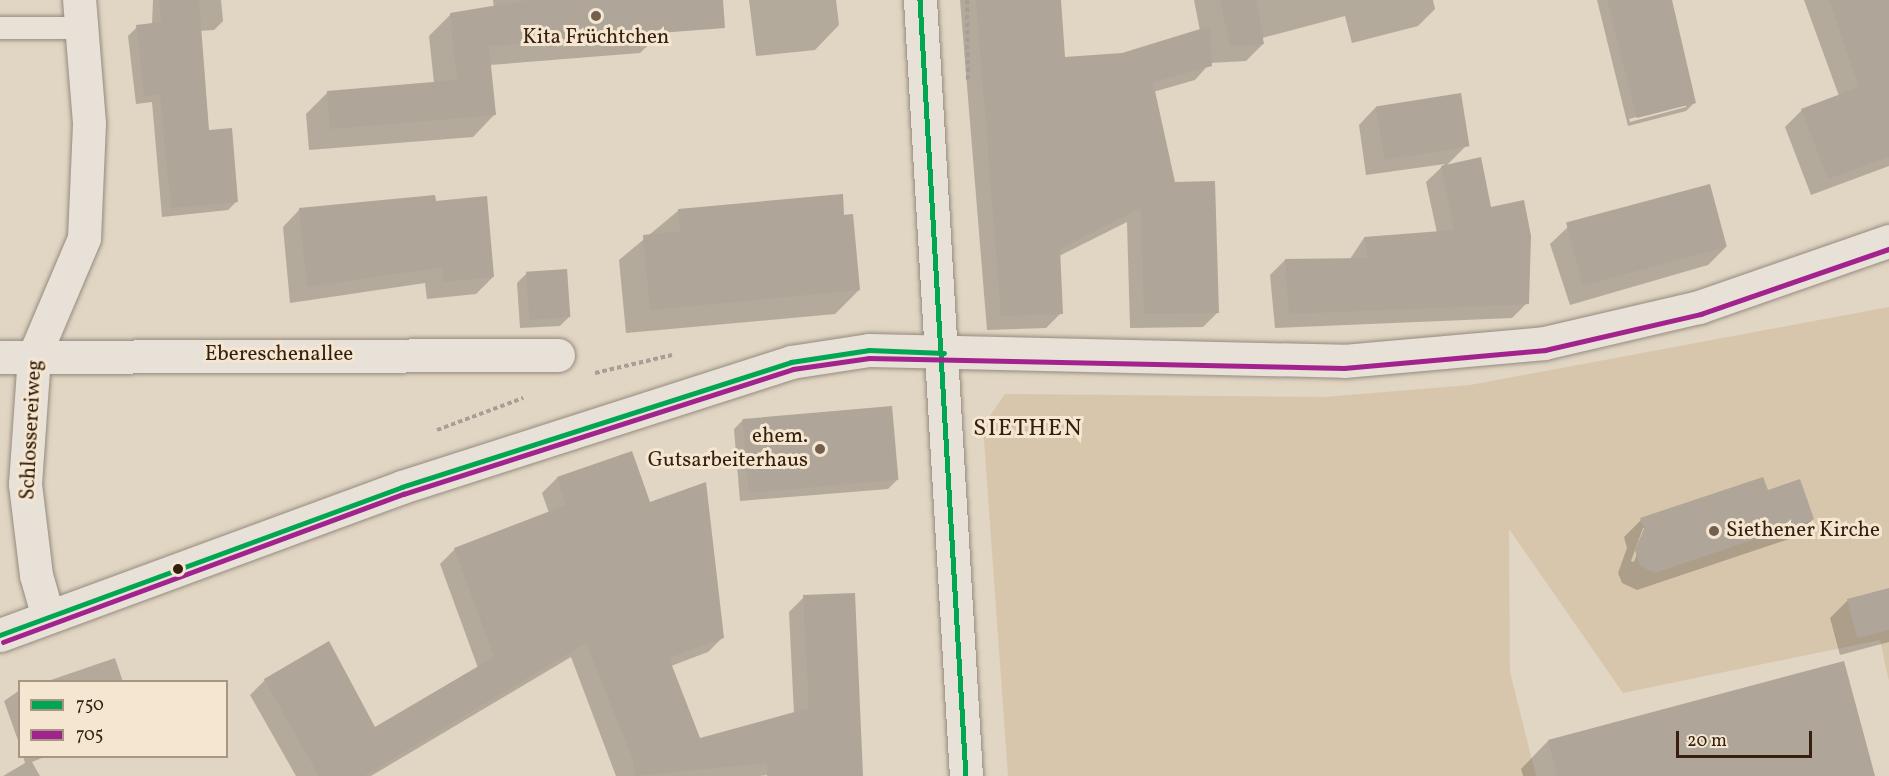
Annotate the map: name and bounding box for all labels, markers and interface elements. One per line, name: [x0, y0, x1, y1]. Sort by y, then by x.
marker: Kita Früchtchen: [589, 9, 603, 23]
place label: Kita Früchtchen: [523, 25, 669, 51]
street label: Ebereschenallee: [205, 342, 353, 368]
street label: Schlossereiweg: [16, 359, 48, 501]
district label: SIETHEN: [973, 416, 1083, 444]
place label: ehem. Gutsarbeiterhaus: [648, 424, 808, 474]
marker: ehem. Gutsarbeiterhaus: [813, 442, 827, 456]
place label: Siethener Kirche: [1726, 518, 1880, 544]
marker: Siethener Kirche: [1707, 524, 1721, 538]
unlabelled marker: [172, 563, 184, 575]
legend: [18, 680, 228, 758]
text: 750: [76, 693, 104, 718]
scale bar: [1679, 719, 1816, 757]
text: 705: [76, 723, 103, 748]
text: 20 m: [1687, 729, 1727, 754]

